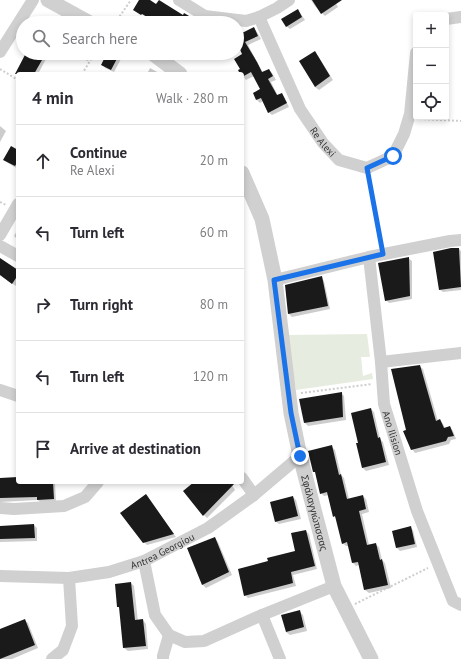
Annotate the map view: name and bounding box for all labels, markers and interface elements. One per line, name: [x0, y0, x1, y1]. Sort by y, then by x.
map controls: [413, 12, 449, 120]
button: +: [413, 12, 449, 48]
search box: [16, 16, 244, 60]
icon: search: [30, 27, 52, 49]
text: Search here: [62, 29, 138, 48]
button: −: [413, 48, 449, 84]
button: locate: [413, 84, 449, 120]
text: 4 min: [32, 87, 73, 109]
text: Walk · 280 m: [156, 90, 228, 107]
street label: Re Alexi: [307, 125, 339, 160]
text: Continue: [70, 143, 127, 162]
route start: [384, 147, 402, 165]
icon: ahead: [32, 150, 54, 172]
text: 20 m: [200, 152, 228, 169]
text: Re Alexi: [70, 162, 115, 179]
icon: left: [32, 222, 54, 244]
text: Turn left: [70, 223, 124, 242]
text: 60 m: [200, 224, 228, 241]
icon: right: [32, 294, 54, 316]
text: Turn right: [70, 295, 133, 314]
text: 80 m: [200, 296, 228, 313]
icon: left: [32, 366, 54, 388]
text: Turn left: [70, 367, 124, 386]
text: 120 m: [193, 368, 228, 385]
street label: Ano Ilision: [379, 409, 405, 457]
icon: arrive: [32, 438, 54, 460]
text: Arrive at destination: [70, 439, 201, 458]
route end: [291, 447, 309, 465]
street label: Σφάλαγγιώτισσας: [298, 473, 331, 552]
street label: Antrea Georgiou: [129, 530, 197, 572]

